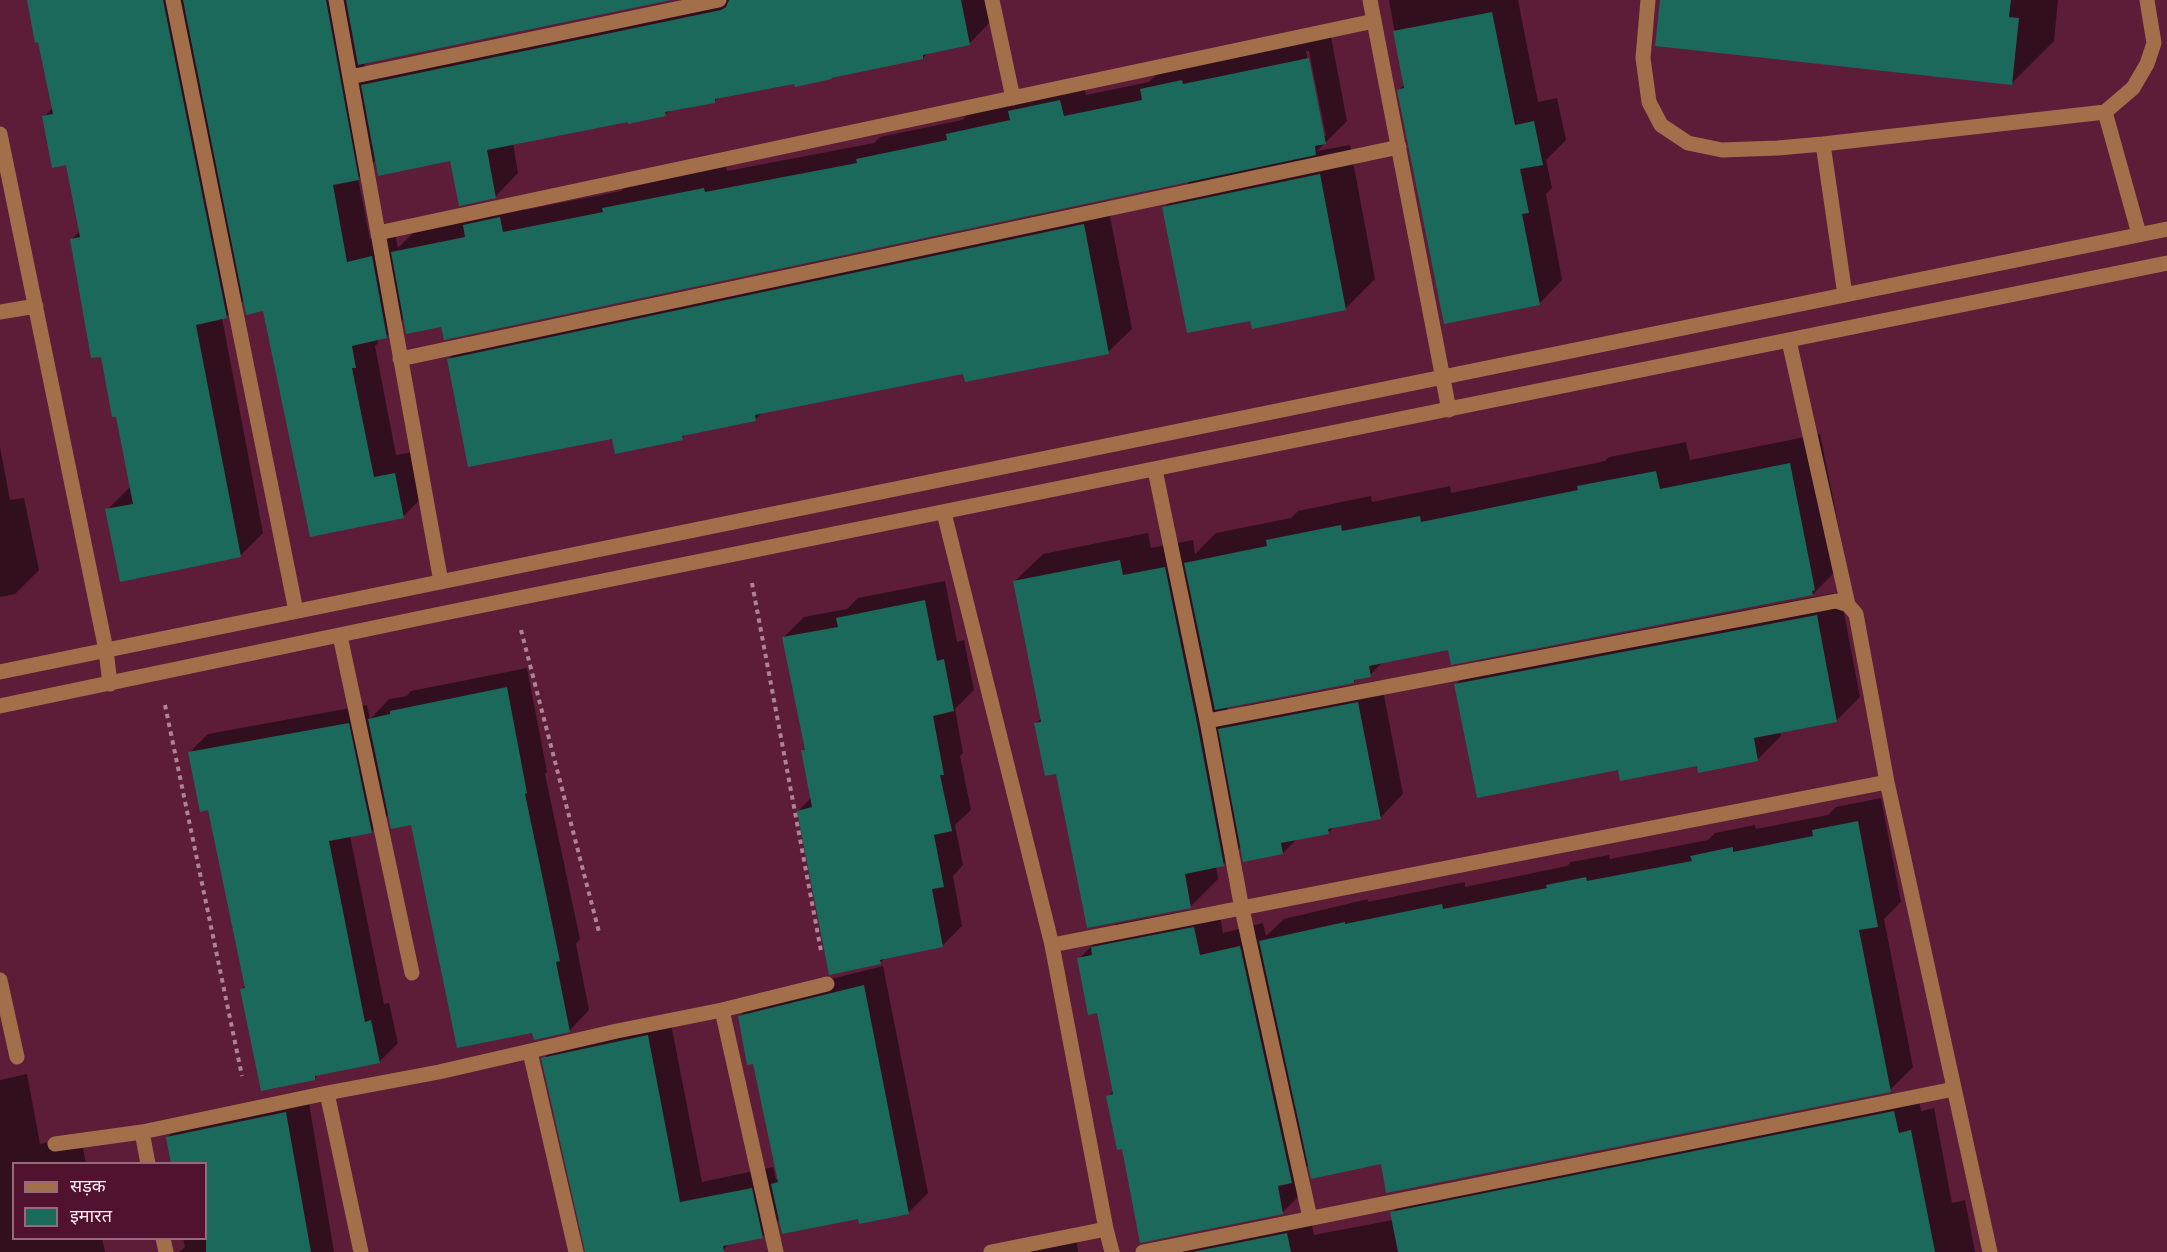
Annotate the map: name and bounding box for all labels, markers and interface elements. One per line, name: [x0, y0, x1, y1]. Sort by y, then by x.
legend: [12, 1162, 207, 1240]
text: सड़क: [70, 1176, 106, 1196]
text: इमारत: [70, 1206, 112, 1226]

